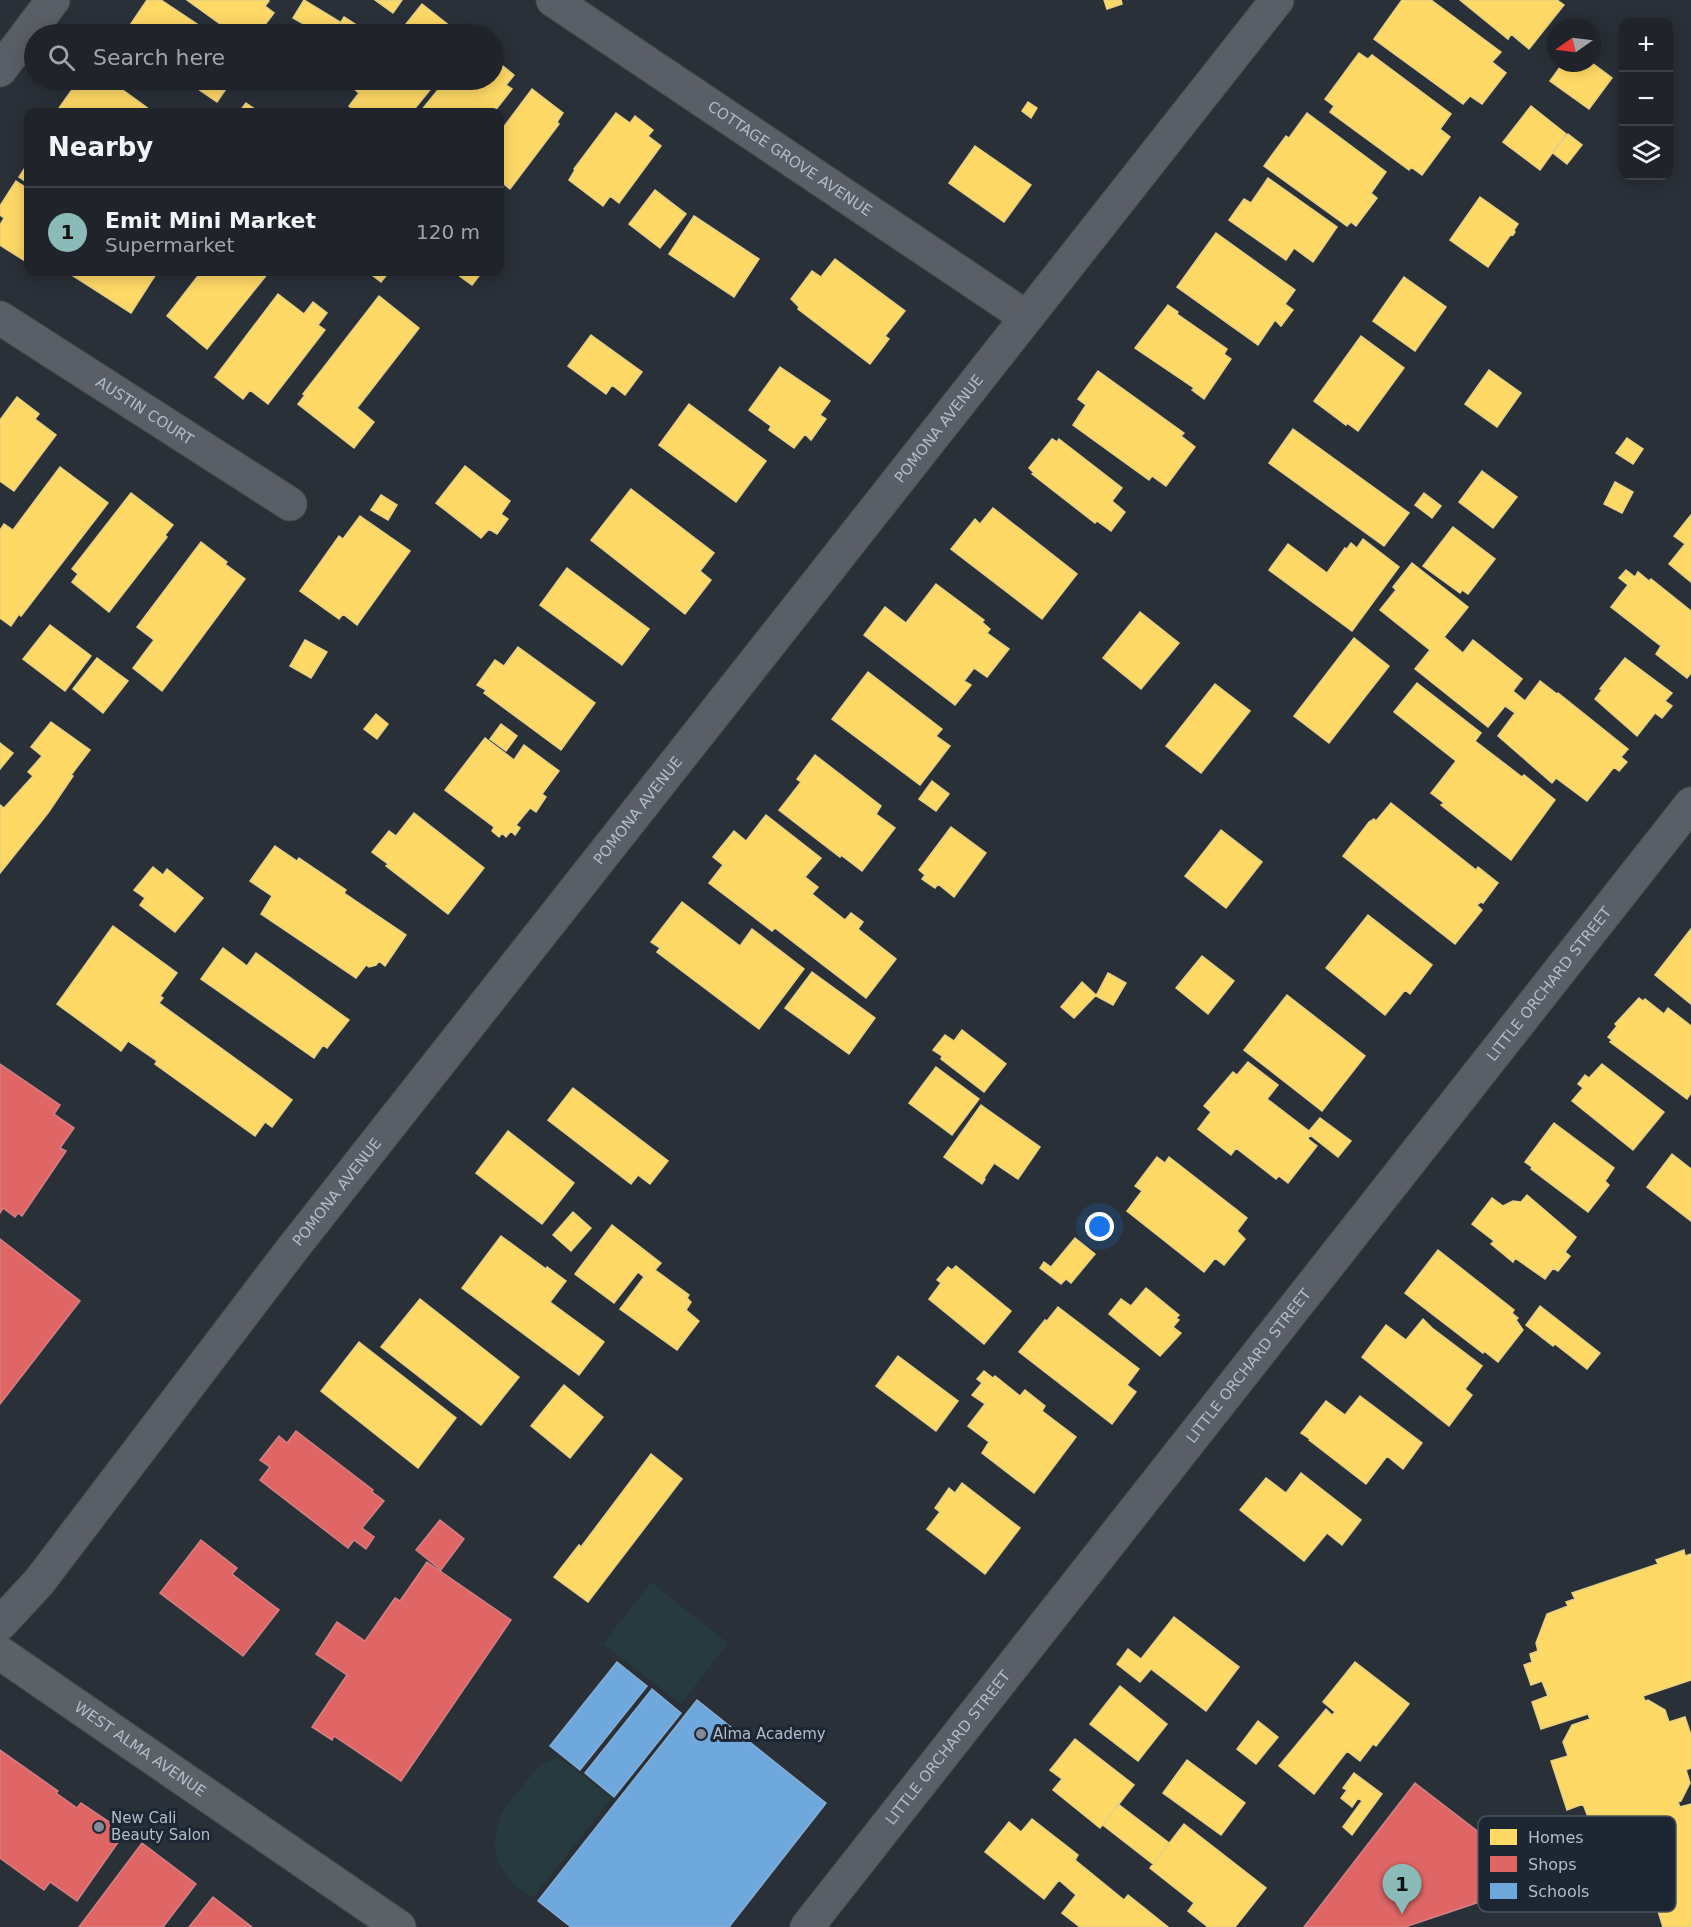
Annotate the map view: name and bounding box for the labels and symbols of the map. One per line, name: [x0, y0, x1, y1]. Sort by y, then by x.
north arrow: [1547, 18, 1601, 72]
street label: COTTAGE GROVE AVENUE: [704, 97, 875, 220]
street label: POMONA AVENUE: [891, 371, 987, 487]
street label: AUSTIN COURT: [93, 373, 198, 449]
street label: POMONA AVENUE: [590, 753, 686, 868]
street label: LITTLE ORCHARD STREET: [1483, 903, 1616, 1065]
street label: POMONA AVENUE: [289, 1135, 385, 1250]
your location: [1085, 1212, 1114, 1241]
street label: LITTLE ORCHARD STREET: [1182, 1285, 1315, 1447]
street label: LITTLE ORCHARD STREET: [882, 1667, 1015, 1828]
street label: WEST ALMA AVENUE: [71, 1698, 209, 1801]
place label: Alma Academy: [713, 1725, 826, 1743]
marker: Alma Academy: [694, 1727, 708, 1741]
place label: New Cali Beauty Salon: [111, 1809, 210, 1844]
legend: [1478, 1816, 1676, 1912]
marker: New Cali Beauty Salon: [92, 1820, 106, 1834]
text: Homes: [1528, 1828, 1584, 1847]
text: Shops: [1528, 1855, 1577, 1874]
pin: 1: [1382, 1864, 1422, 1914]
text: Schools: [1528, 1882, 1589, 1901]

